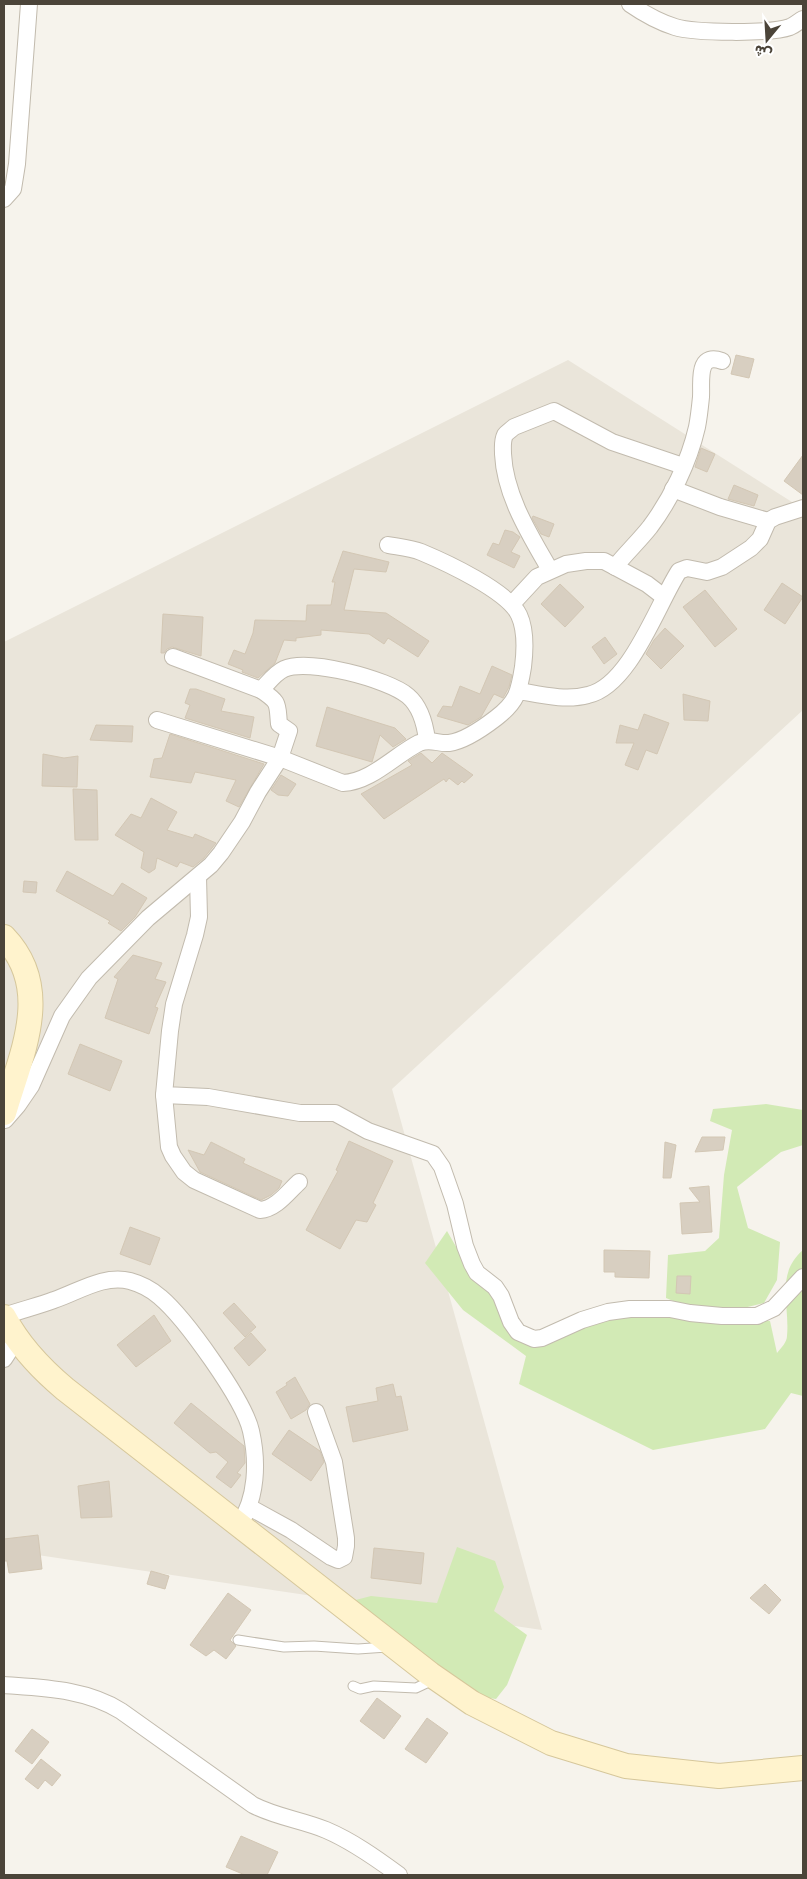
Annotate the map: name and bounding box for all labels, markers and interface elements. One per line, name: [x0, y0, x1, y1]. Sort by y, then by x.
north arrow: [742, 15, 792, 65]
text: ش: [752, 41, 774, 63]

